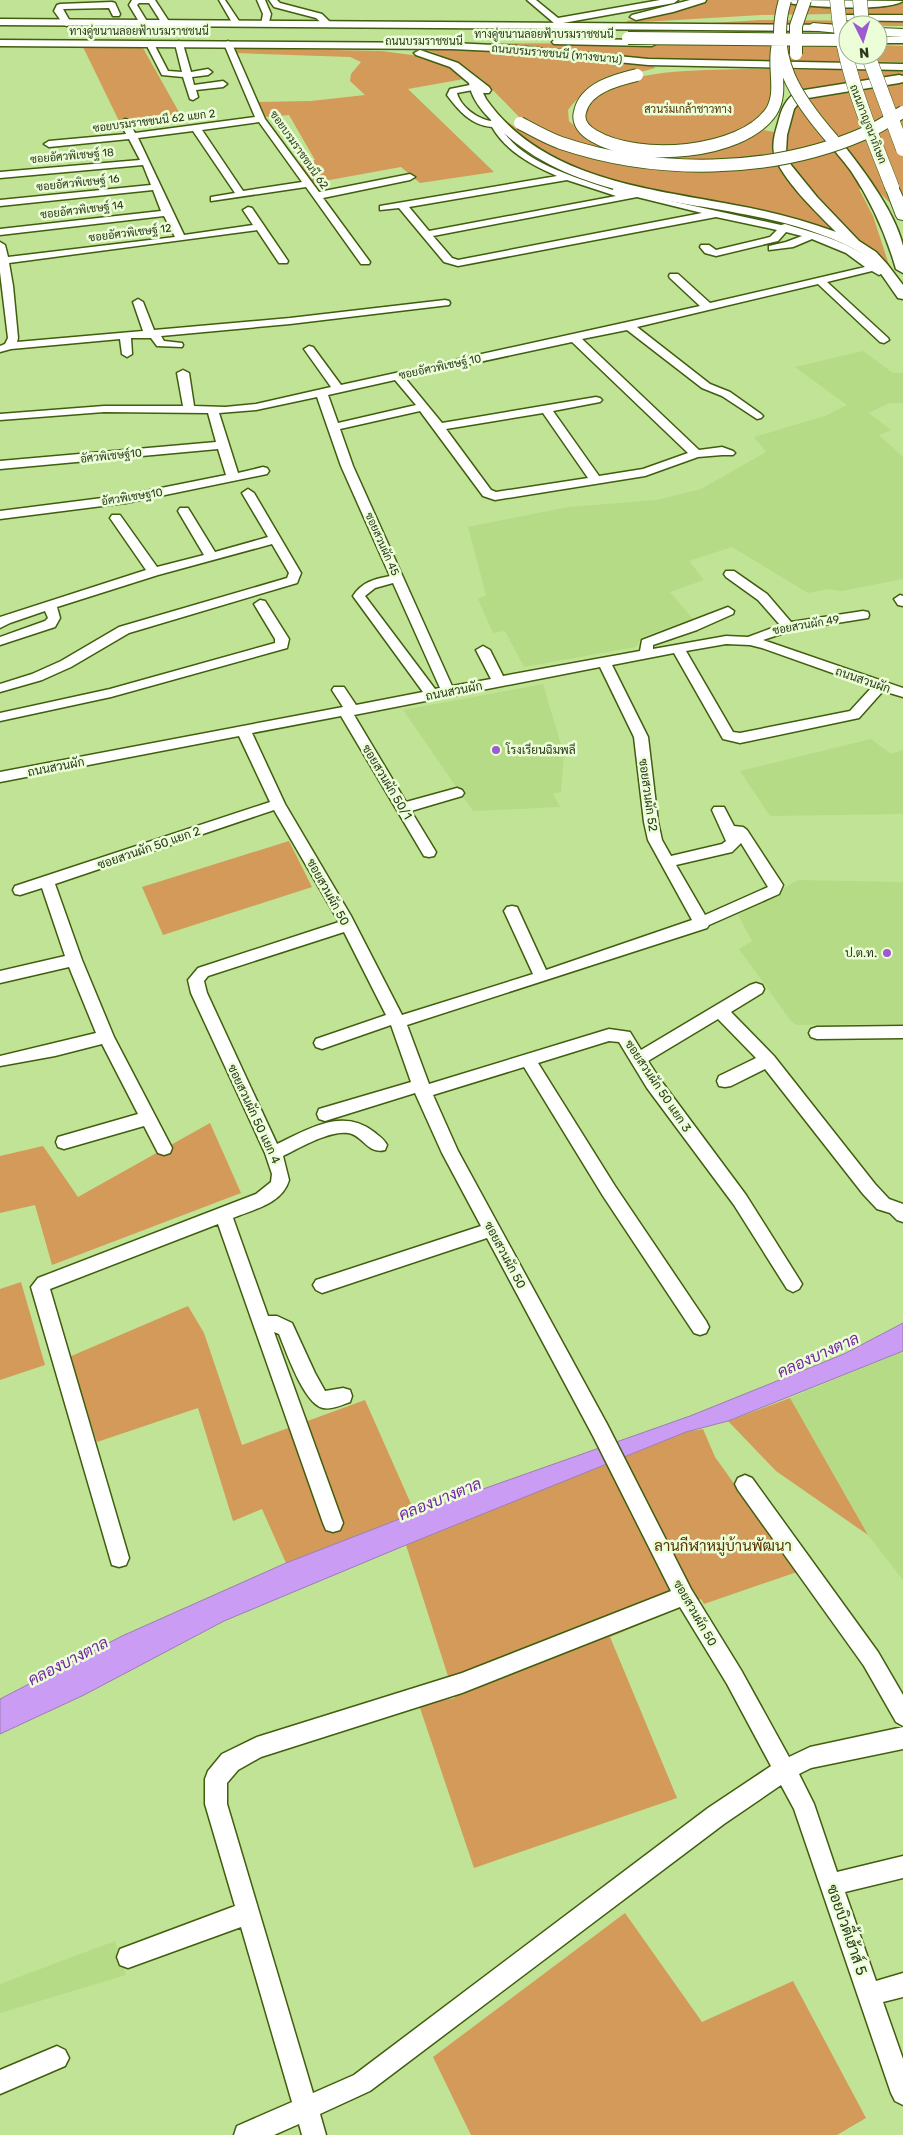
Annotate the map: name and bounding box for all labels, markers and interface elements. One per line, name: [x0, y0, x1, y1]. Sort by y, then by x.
north arrow: [838, 15, 888, 65]
street label: ทางคู่ขนานลอยฟ้าบรมราชชนนี: [69, 23, 209, 39]
street label: ทางคู่ขนานลอยฟ้าบรมราชชนนี: [474, 26, 614, 42]
street label: ถนนบรมราชชนนี: [385, 33, 463, 48]
street label: ถนนบรมราชชนนี (ทางขนาน): [491, 40, 623, 66]
text: N: [858, 44, 870, 61]
street label: ถนนกาญจนาภิเษก: [847, 83, 889, 165]
park label: สวนร่มเกล้าชาวทาง: [644, 102, 732, 116]
street label: ซอยบรมราชชนนี 62 แยก 2: [92, 105, 216, 135]
street label: ซอยบรมราชชนนี 62: [267, 107, 332, 192]
street label: ซอยอัศวพิเชษฐ์ 18: [29, 144, 115, 167]
street label: ซอยอัศวพิเชษฐ์ 16: [36, 170, 121, 195]
street label: ซอยอัศวพิเชษฐ์ 14: [39, 196, 125, 223]
street label: ซอยอัศวพิเชษฐ์ 12: [88, 219, 172, 246]
street label: ซอยอัศวพิเชษฐ์ 10: [397, 350, 483, 383]
street label: อัศวพิเชษฐ์10: [79, 444, 143, 467]
street label: อัศวพิเชษฐ10: [100, 485, 164, 509]
street label: ซอยสวนผัก 45: [362, 510, 403, 578]
street label: ซอยสวนผัก 49: [771, 612, 840, 637]
street label: ถนนสวนผัก: [834, 664, 892, 696]
street label: ถนนสวนผัก: [424, 679, 484, 703]
street label: ซอยสวนผัก 50/1: [359, 742, 415, 822]
place label: โรงเรียนฉิมพลี: [505, 742, 576, 757]
marker: โรงเรียนฉิมพลี: [490, 744, 502, 756]
street label: ถนนสวนผัก: [26, 755, 86, 779]
street label: ซอยสวนผัก 52: [636, 758, 660, 832]
street label: ซอยสวนผัก 50 แยก 2: [96, 824, 202, 872]
street label: ซอยสวนผัก 50: [304, 856, 352, 928]
place label: ป.ต.ท.: [845, 946, 877, 960]
marker: ป.ต.ท.: [881, 947, 893, 959]
street label: ซอยสวนผัก 50 แยก 3: [622, 1037, 694, 1135]
street label: ซอยสวนผัก 50 แยก 4: [225, 1062, 283, 1166]
street label: ซอยสวนผัก 50: [481, 1219, 529, 1291]
water label: คลองบางตาล: [774, 1328, 862, 1382]
water label: คลองบางตาล: [396, 1474, 484, 1524]
park label: ลานกีฬาหมู่บ้านพัฒนา: [654, 1536, 792, 1556]
street label: ซอยสวนผัก 50: [670, 1577, 720, 1649]
water label: คลองบางตาล: [25, 1633, 111, 1689]
street label: ซอยบิวตี้เฮ้าส์ 5: [823, 1880, 877, 1978]

